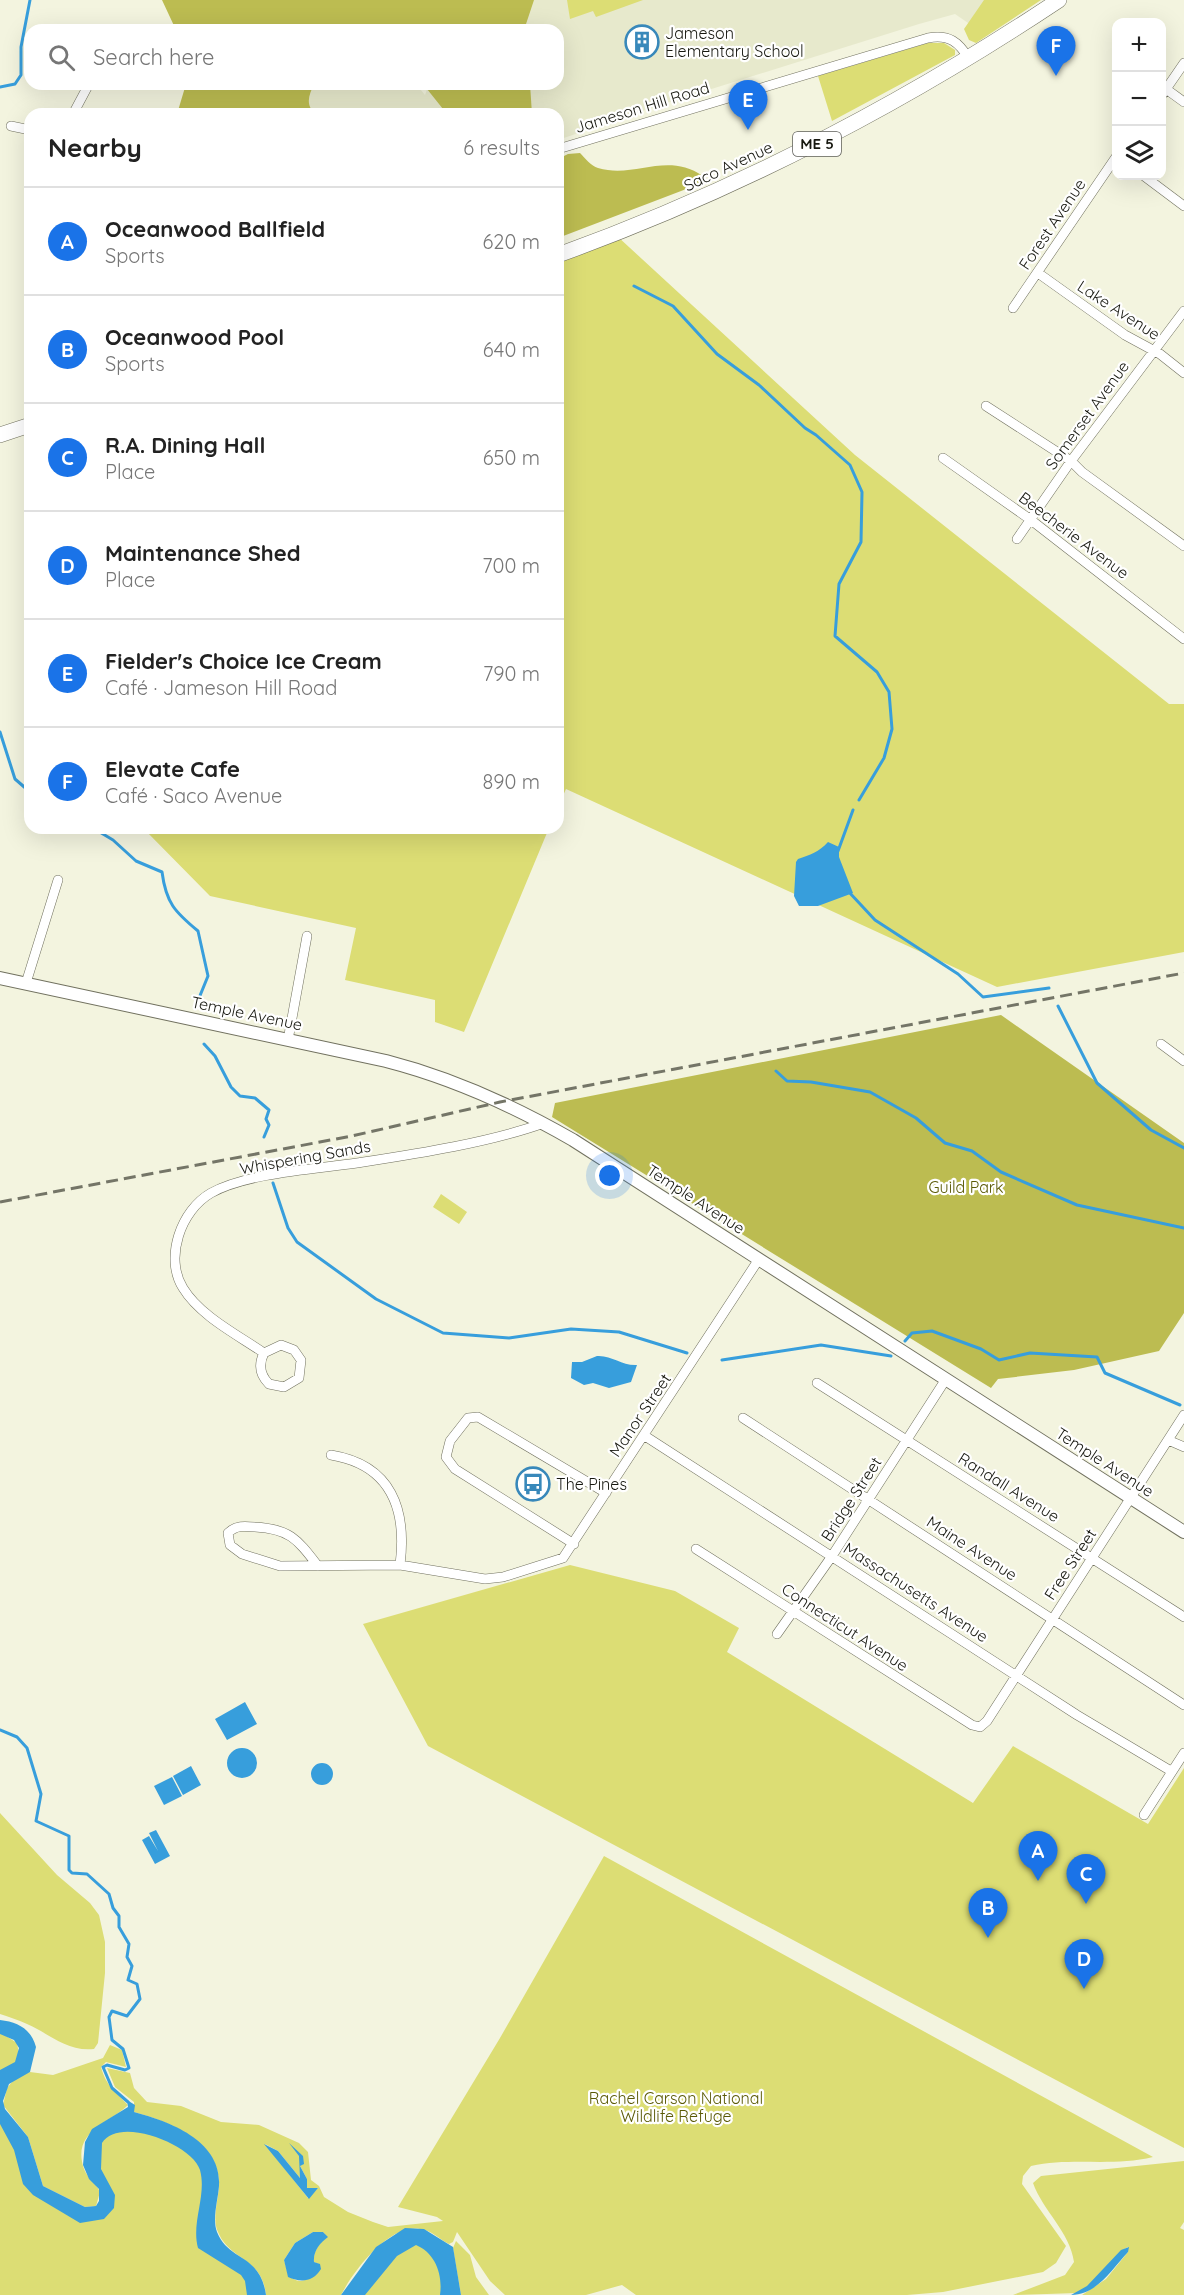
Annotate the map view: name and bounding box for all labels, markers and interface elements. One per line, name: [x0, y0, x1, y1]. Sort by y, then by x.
map controls: [1112, 18, 1166, 180]
button: +: [1112, 18, 1166, 72]
place label: Jameson Elementary School: [665, 23, 804, 61]
search box: [24, 24, 564, 90]
building icon: Jameson Elementary School: [624, 24, 660, 60]
pin: F: [1036, 26, 1076, 76]
icon: search: [45, 41, 78, 74]
text: Search here: [93, 43, 214, 71]
button: −: [1112, 72, 1166, 126]
street label: Jameson Hill Road: [572, 77, 712, 137]
pin: E: [728, 80, 768, 130]
button: layers: [1112, 126, 1166, 180]
text: Nearby: [48, 131, 142, 164]
road number: ME 5: [793, 132, 841, 156]
text: 6 results: [463, 135, 540, 160]
street label: Saco Avenue: [680, 137, 776, 195]
street label: Forest Avenue: [1014, 175, 1090, 273]
text: Oceanwood Ballfield: [105, 215, 325, 243]
text: A: [61, 229, 74, 254]
text: 620 m: [483, 229, 540, 254]
text: Sports: [105, 243, 165, 268]
street label: Lake Avenue: [1074, 276, 1164, 344]
text: Oceanwood Pool: [105, 323, 284, 351]
text: B: [61, 337, 74, 362]
text: 640 m: [483, 337, 540, 362]
text: Sports: [105, 351, 165, 376]
street label: Somerset Avenue: [1041, 357, 1133, 473]
text: R.A. Dining Hall: [105, 431, 265, 459]
text: C: [61, 445, 74, 470]
text: 650 m: [483, 445, 540, 470]
text: Place: [105, 459, 155, 484]
street label: Beecherie Avenue: [1015, 487, 1133, 583]
text: Maintenance Shed: [105, 539, 300, 567]
text: D: [60, 553, 75, 578]
text: 700 m: [482, 553, 540, 578]
text: Place: [105, 567, 155, 592]
text: Fielder's Choice Ice Cream: [105, 647, 382, 675]
text: E: [62, 661, 73, 686]
text: 790 m: [483, 661, 540, 686]
text: Café · Jameson Hill Road: [105, 675, 337, 700]
text: Elevate Cafe: [105, 755, 240, 783]
text: F: [62, 769, 73, 794]
text: 890 m: [482, 769, 540, 794]
text: Café · Saco Avenue: [105, 783, 282, 808]
street label: Temple Avenue: [190, 991, 304, 1035]
street label: Whispering Sands: [238, 1136, 372, 1178]
street label: Temple Avenue: [643, 1160, 749, 1238]
your location: [595, 1161, 624, 1190]
park label: Guild Park: [928, 1177, 1004, 1197]
street label: Manor Street: [605, 1370, 675, 1460]
street label: Temple Avenue: [1052, 1423, 1158, 1501]
street label: Randall Avenue: [955, 1448, 1063, 1526]
street label: Bridge Street: [816, 1453, 886, 1545]
bus stop icon: The Pines: [515, 1466, 551, 1502]
place label: The Pines: [556, 1474, 627, 1494]
street label: Maine Avenue: [923, 1511, 1021, 1585]
street label: Free Street: [1040, 1525, 1100, 1603]
street label: Massachusetts Avenue: [840, 1538, 992, 1646]
street label: Connecticut Avenue: [778, 1579, 912, 1675]
pin: A: [1018, 1832, 1058, 1881]
pin: C: [1066, 1854, 1106, 1904]
pin: B: [968, 1888, 1008, 1938]
pin: D: [1064, 1940, 1104, 1989]
park label: Rachel Carson National Wildlife Refuge: [589, 2088, 763, 2126]

